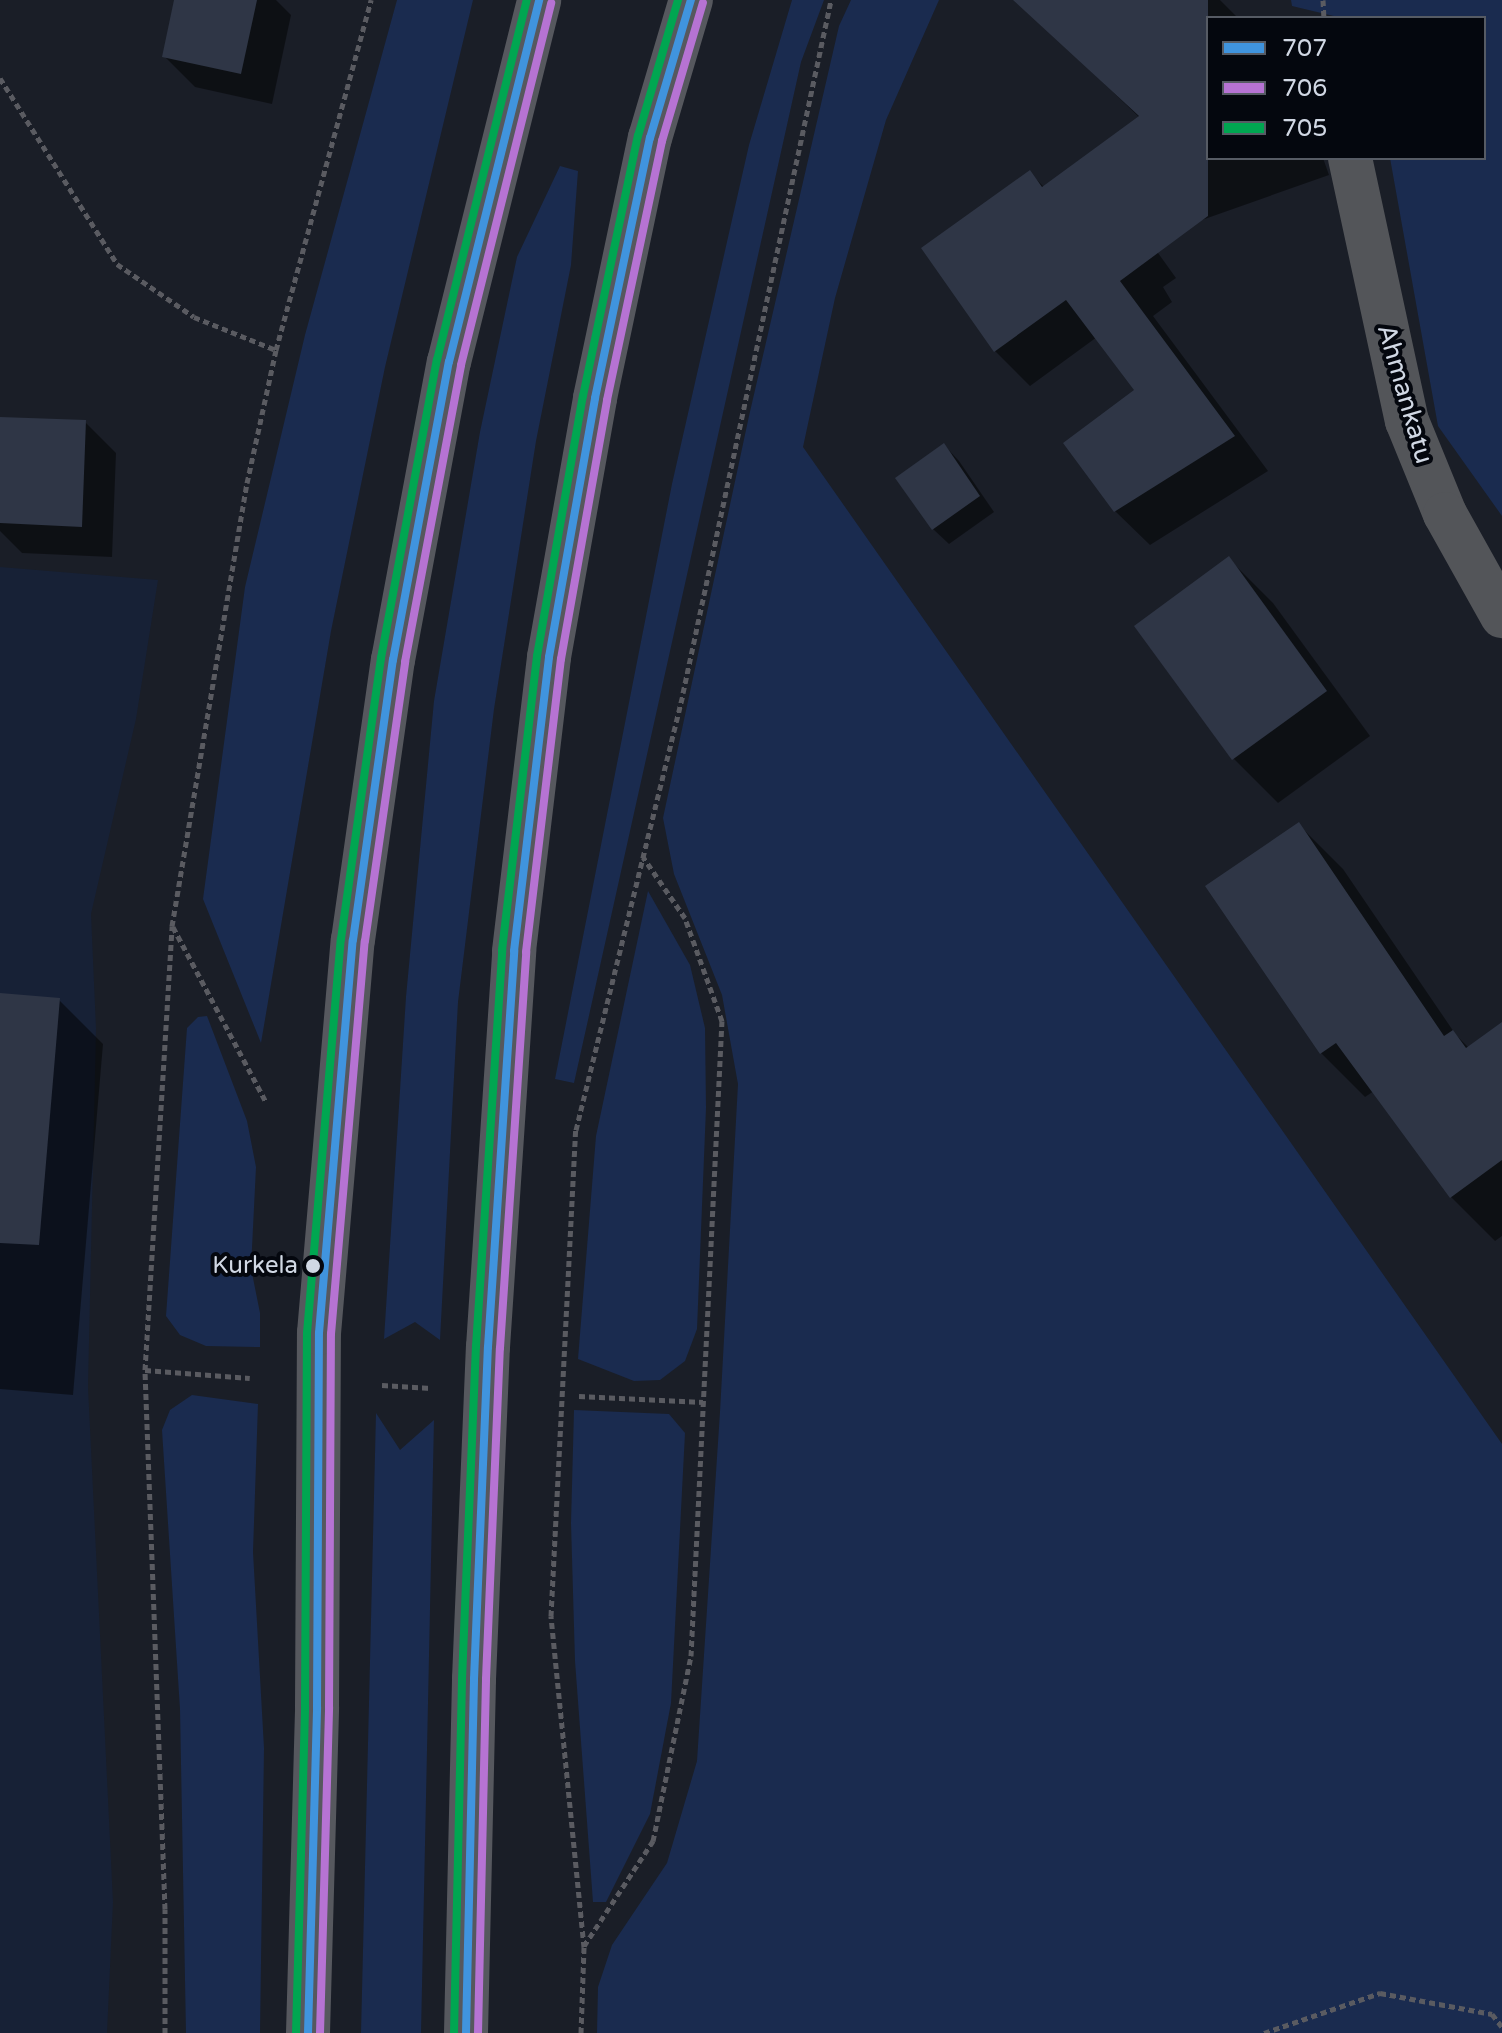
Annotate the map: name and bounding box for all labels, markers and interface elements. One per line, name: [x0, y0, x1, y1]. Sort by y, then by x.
legend: [1206, 16, 1486, 160]
text: 707: [1282, 34, 1327, 63]
text: 706: [1282, 74, 1327, 103]
text: 705: [1282, 114, 1327, 143]
street label: Ahmankatu: [1370, 321, 1440, 467]
place label: Kurkela: [212, 1252, 298, 1280]
marker: Kurkela: [305, 1258, 321, 1274]

